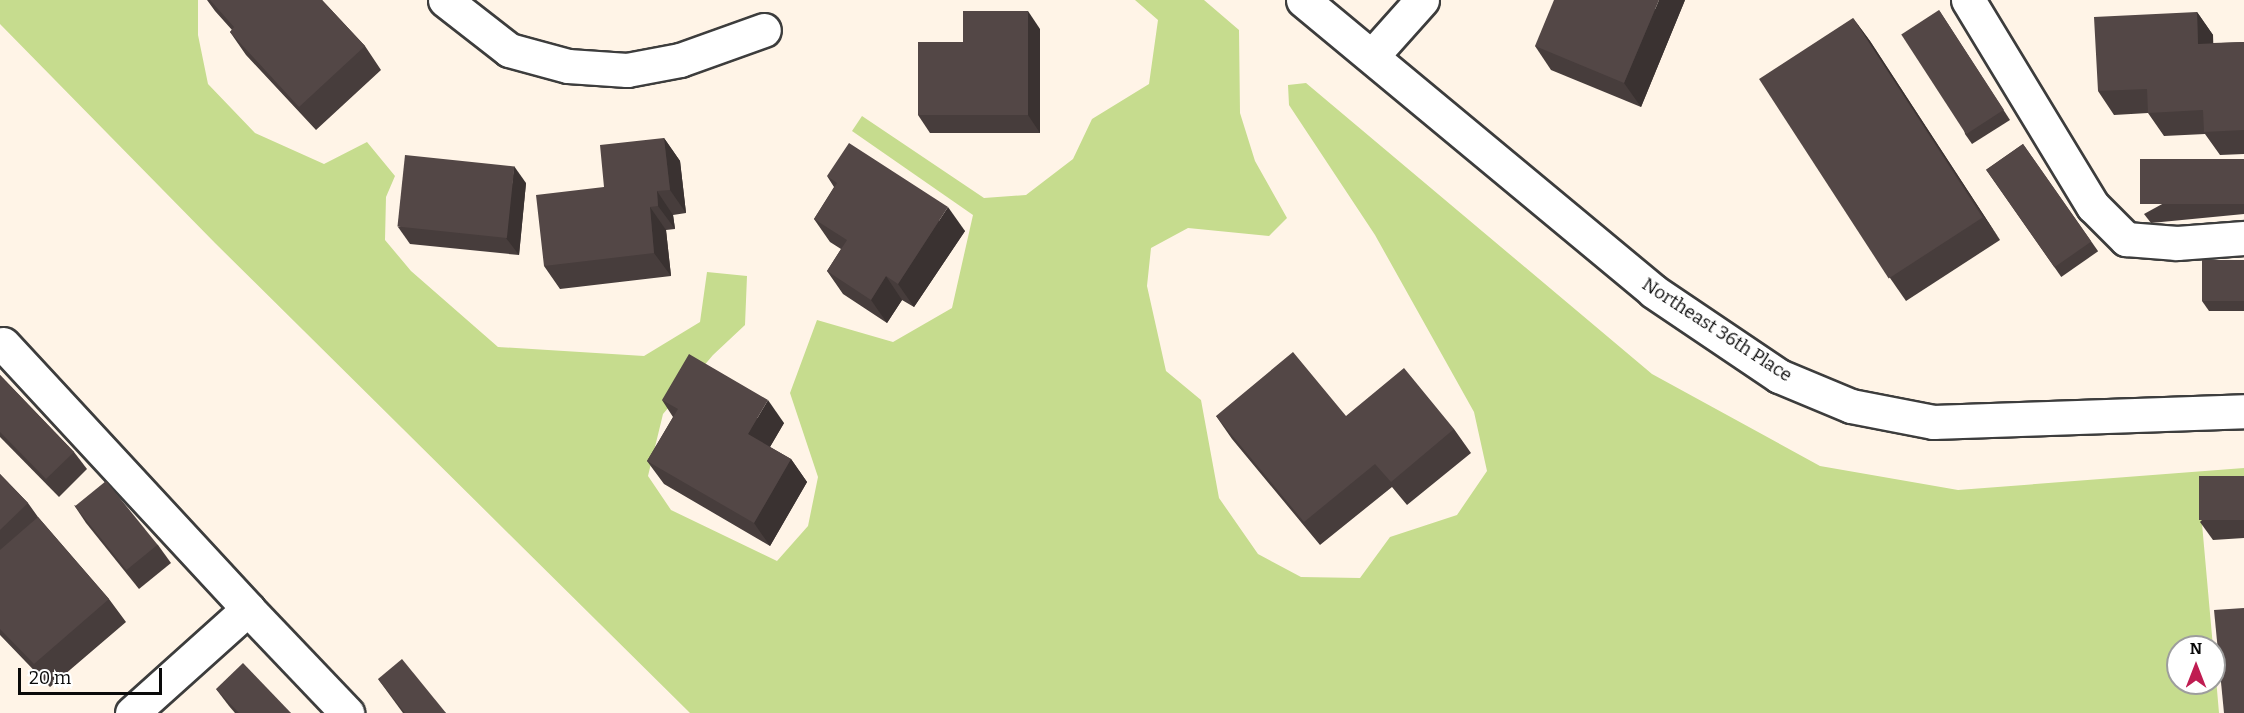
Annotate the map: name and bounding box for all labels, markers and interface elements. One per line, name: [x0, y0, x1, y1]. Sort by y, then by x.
street label: Northeast 36th Place: [1638, 274, 1796, 386]
north arrow: [2166, 635, 2226, 695]
text: N: [2190, 639, 2202, 658]
scale bar: [21, 656, 165, 694]
text: 20 m: [29, 667, 71, 689]

